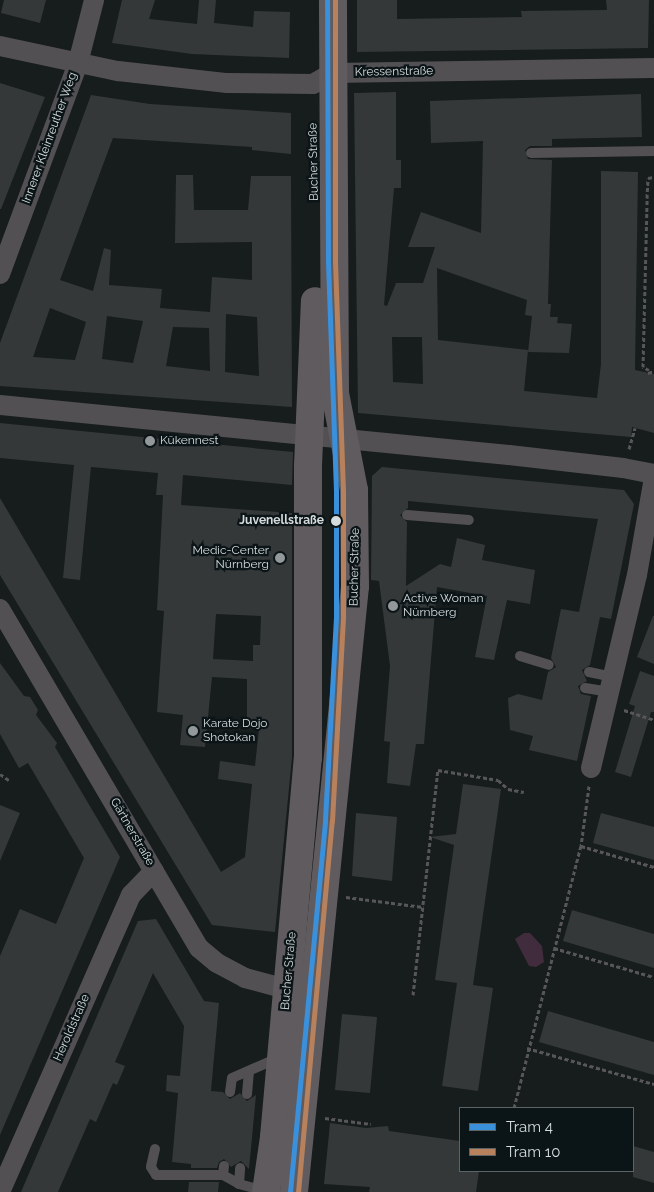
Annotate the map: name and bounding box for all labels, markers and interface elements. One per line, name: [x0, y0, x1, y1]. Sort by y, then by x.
street label: Kressenstraße: [355, 64, 433, 80]
street label: Innerer Kleinreuther Weg: [19, 70, 81, 206]
street label: Bucher Straße: [306, 123, 322, 201]
place label: Kükennest: [160, 434, 219, 448]
marker: Kükennest: [144, 435, 156, 447]
marker: Juvenellstraße: [328, 513, 344, 529]
place label: Juvenellstraße: [239, 514, 324, 528]
street label: Bucher Straße: [347, 528, 363, 606]
place label: Medic-Center Nürnberg: [192, 544, 269, 572]
marker: Medic-Center Nürnberg: [273, 551, 287, 565]
place label: Active Woman Nürnberg: [403, 592, 484, 620]
marker: Active Woman Nürnberg: [387, 600, 399, 612]
place label: Karate Dojo Shotokan: [203, 717, 268, 745]
marker: Karate Dojo Shotokan: [187, 725, 199, 737]
street label: Gärtnerstraße: [107, 796, 157, 868]
street label: Bucher Straße: [278, 931, 300, 1011]
street label: Heroldstraße: [51, 992, 93, 1064]
legend: [459, 1107, 634, 1172]
text: Tram 4: [506, 1118, 553, 1136]
text: Tram 10: [506, 1143, 560, 1161]

